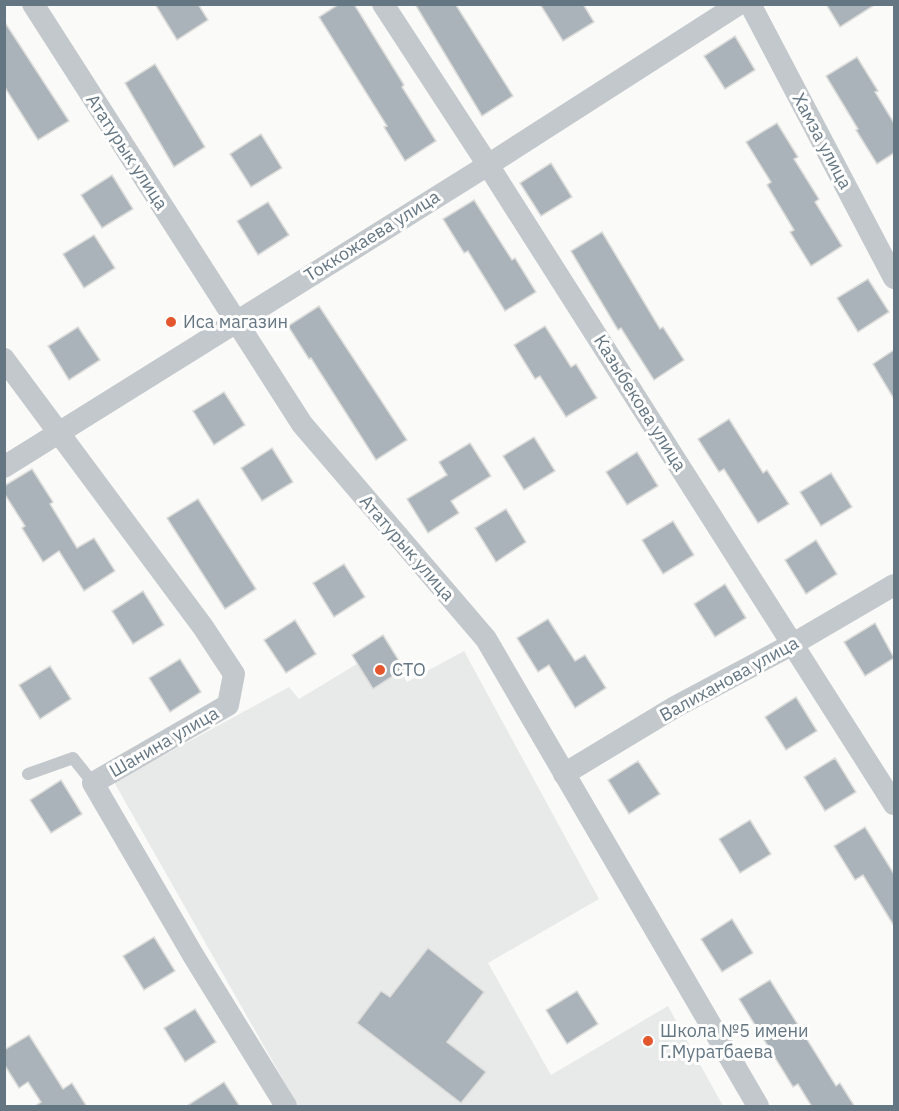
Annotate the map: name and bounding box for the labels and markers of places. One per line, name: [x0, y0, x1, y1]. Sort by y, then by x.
place label: Иса магазин: [183, 310, 288, 333]
marker: Иса магазин: [164, 315, 178, 329]
place label: СТО: [392, 658, 426, 681]
marker: СТО: [373, 663, 387, 677]
place label: Школа №5 имени Г.Муратбаева: [660, 1019, 809, 1063]
marker: Школа №5 имени Г.Муратбаева: [641, 1034, 655, 1048]

